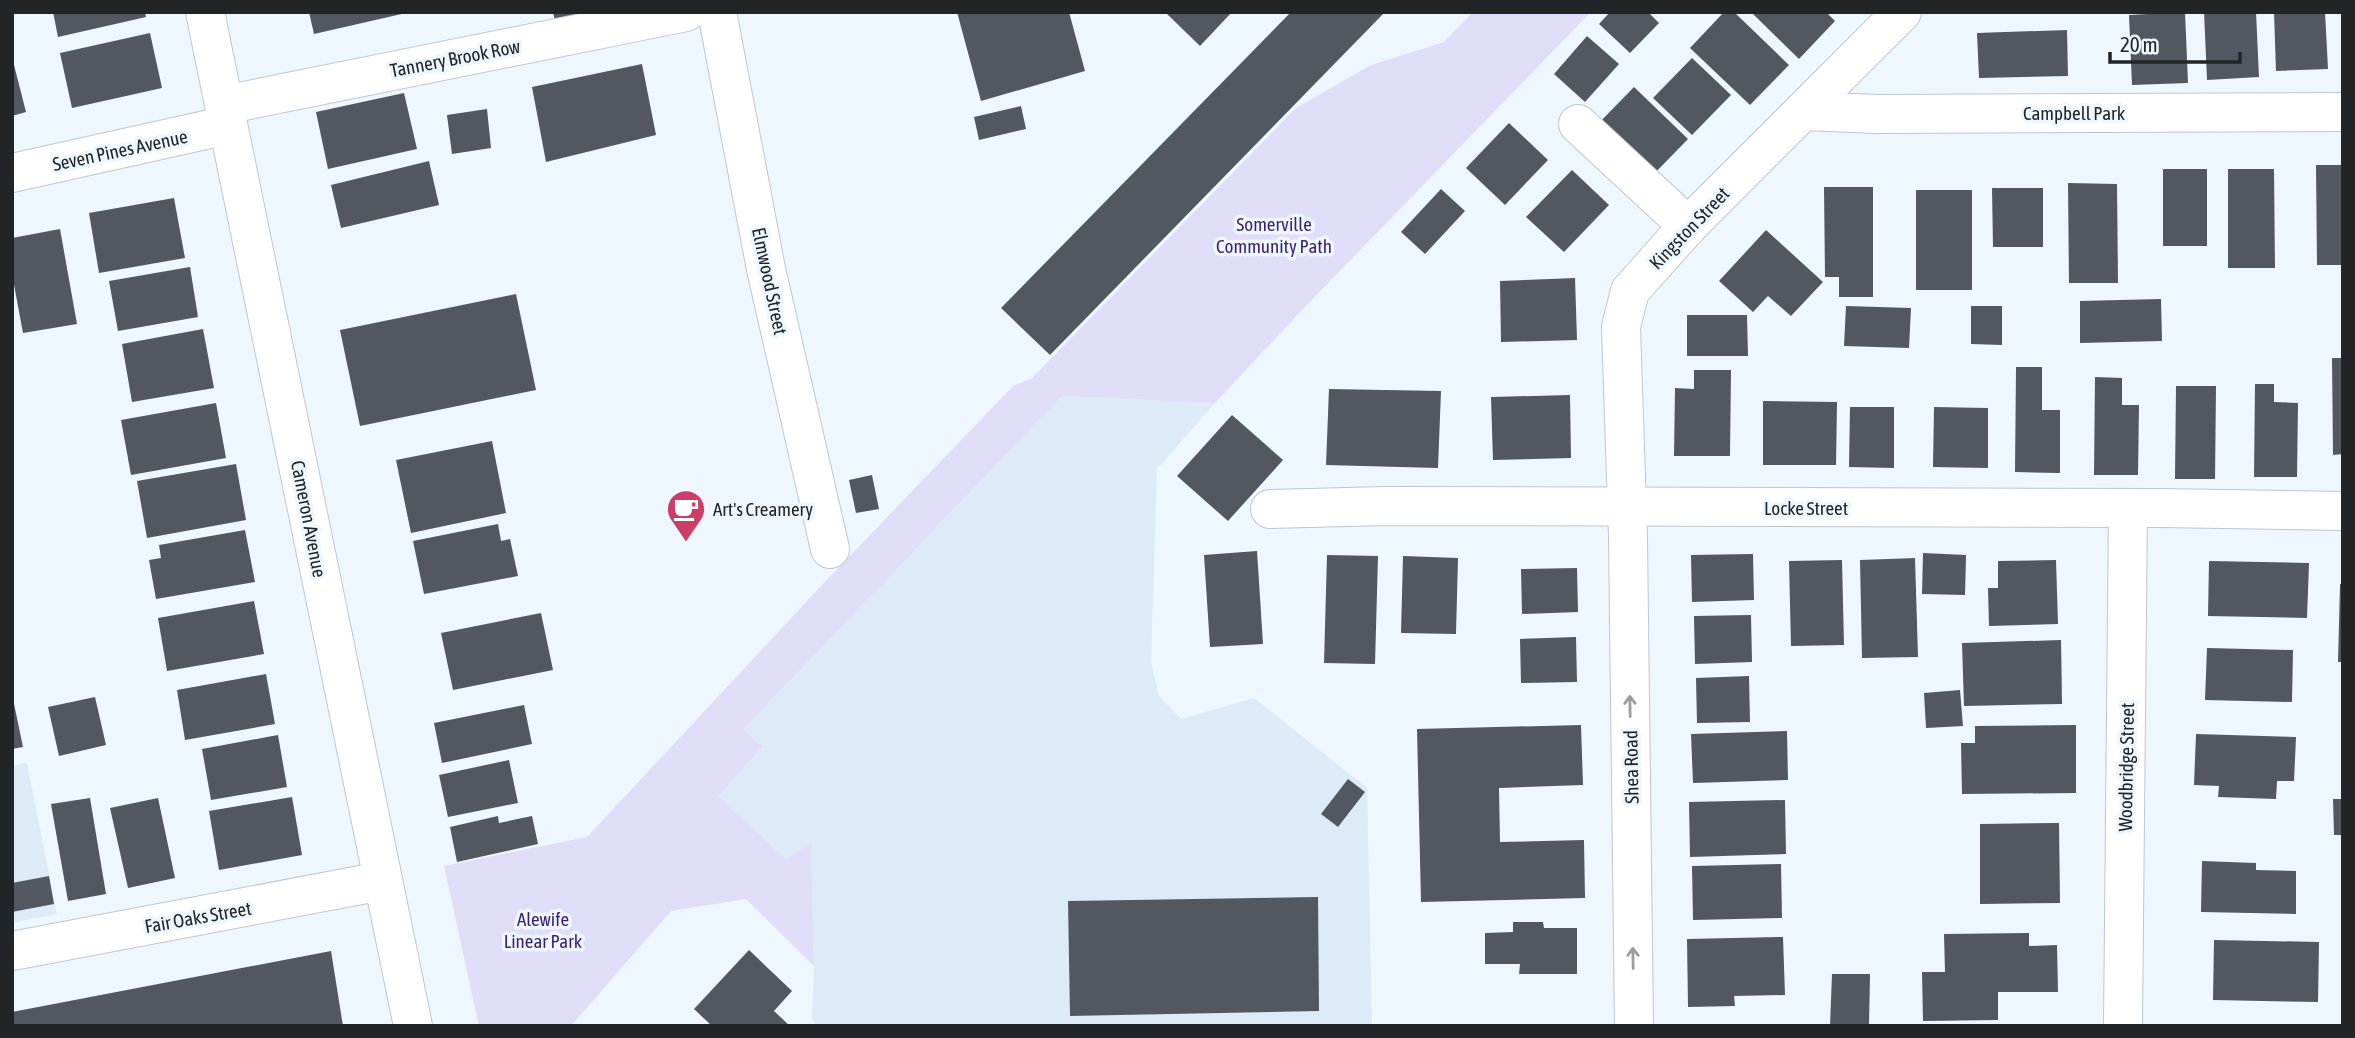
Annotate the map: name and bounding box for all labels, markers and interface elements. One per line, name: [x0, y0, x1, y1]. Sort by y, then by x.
scale bar: [2110, 21, 2240, 65]
text: 20 m: [2120, 32, 2158, 56]
street label: Tannery Brook Row: [388, 34, 523, 81]
street label: Campbell Park: [2023, 102, 2126, 124]
street label: Seven Pines Avenue: [50, 125, 190, 175]
street label: Kingston Street: [1644, 182, 1734, 274]
park label: Somerville Community Path: [1216, 213, 1332, 257]
street label: Elmwood Street: [748, 225, 792, 337]
street label: Cameron Avenue: [287, 459, 331, 579]
cafe icon: Art's Creamery: [665, 488, 707, 543]
street label: Locke Street: [1764, 497, 1848, 519]
place label: Art's Creamery: [713, 498, 813, 520]
one-way arrow: [1623, 694, 1637, 717]
street label: Woodbridge Street: [2114, 702, 2138, 832]
street label: Shea Road: [1619, 730, 1643, 804]
street label: Fair Oaks Street: [143, 897, 253, 937]
park label: Alewife Linear Park: [504, 908, 583, 952]
one-way arrow: [1627, 946, 1640, 969]

